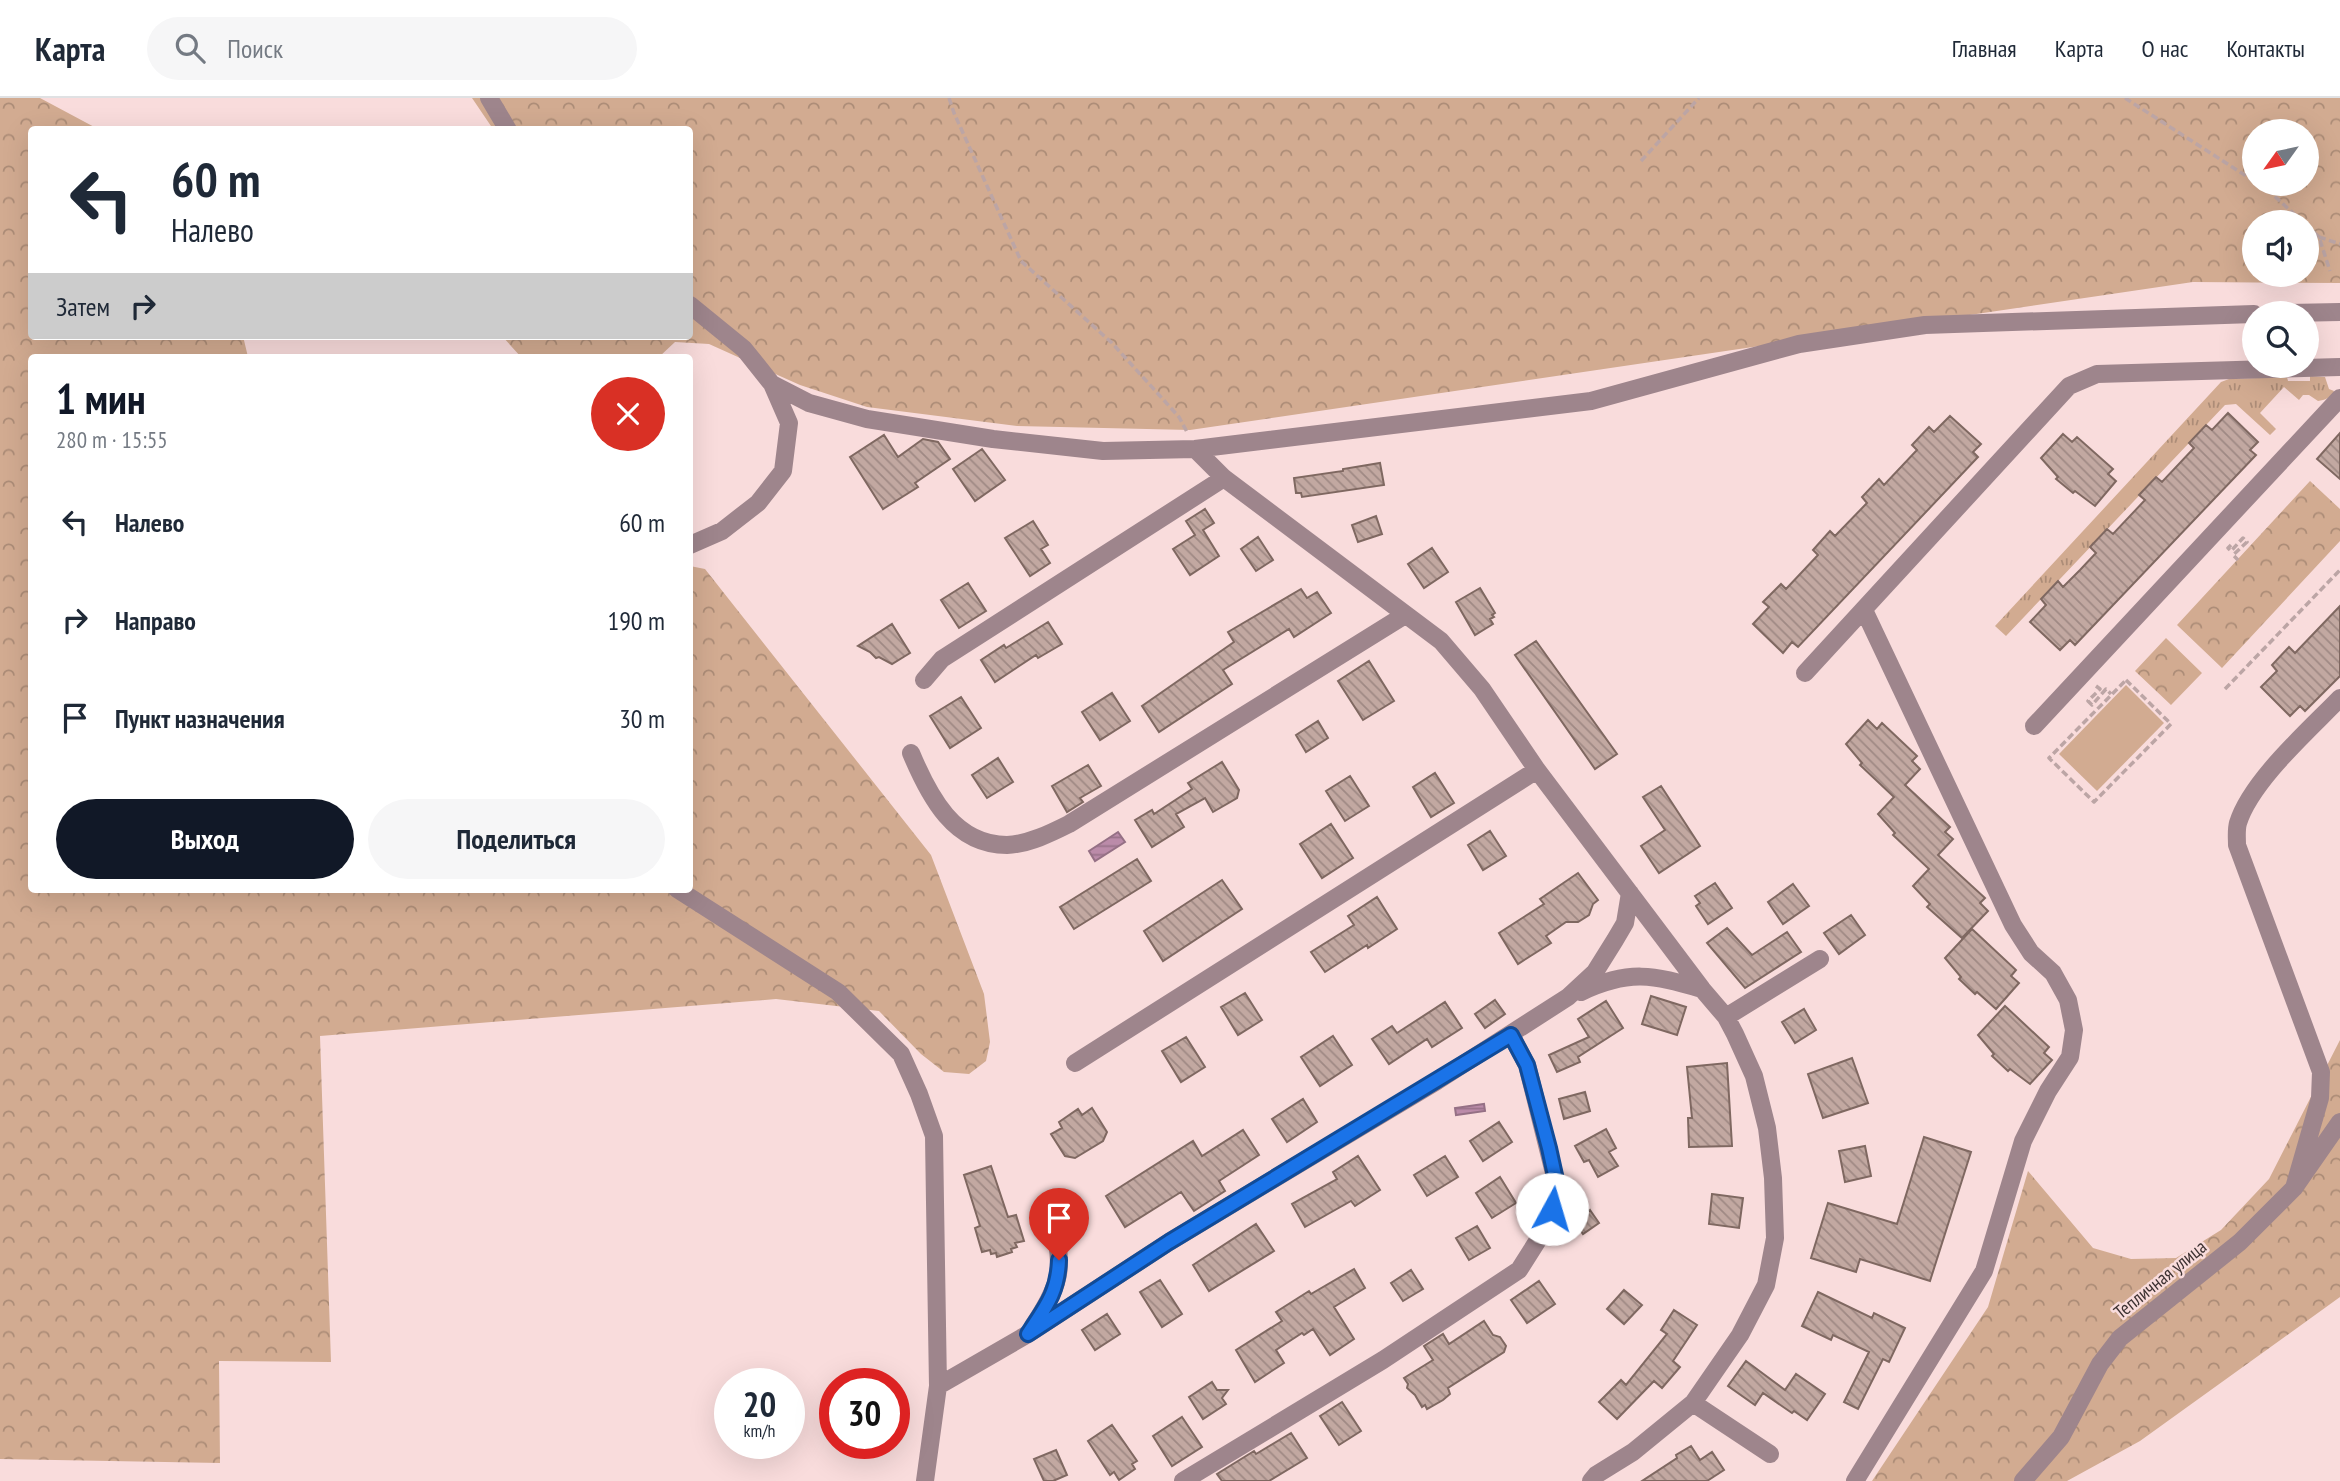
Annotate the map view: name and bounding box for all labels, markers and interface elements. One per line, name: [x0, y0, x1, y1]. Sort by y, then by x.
search box: [147, 17, 637, 80]
text: Карта: [35, 27, 105, 70]
icon: search: [171, 29, 209, 67]
text: Поиск: [227, 32, 283, 65]
text: Главная: [1952, 33, 2017, 64]
text: Карта: [2055, 33, 2104, 64]
text: О нас: [2142, 33, 2188, 64]
text: Контакты: [2226, 33, 2305, 64]
north arrow: [2242, 119, 2319, 196]
map controls: [2242, 119, 2319, 378]
text: 60 m: [171, 147, 260, 211]
icon: left: [56, 154, 147, 245]
text: Налево: [171, 209, 254, 251]
button: sound: [2242, 210, 2319, 287]
icon: right: [124, 287, 162, 325]
text: Затем: [56, 290, 110, 323]
button: search: [2242, 301, 2319, 378]
text: 1 мин: [56, 371, 146, 426]
button: close: [591, 377, 665, 451]
text: 280 m · 15:55: [56, 425, 168, 454]
icon: left: [56, 503, 94, 541]
text: Налево: [115, 506, 184, 539]
text: 60 m: [619, 506, 665, 539]
icon: right: [56, 601, 94, 639]
text: Направо: [115, 604, 196, 637]
text: 190 m: [607, 604, 665, 637]
icon: arrive: [56, 699, 94, 737]
text: Пункт назначения: [115, 702, 285, 735]
text: 30 m: [619, 702, 665, 735]
button: Выход: [56, 799, 354, 879]
button: Поделиться: [368, 799, 665, 879]
position arrow: [1515, 1172, 1589, 1246]
pin: [1029, 1188, 1089, 1260]
icon: arrive: [1040, 1199, 1078, 1237]
street label: Тепличная улица: [2109, 1234, 2211, 1324]
speed limit sign: 30: [819, 1368, 910, 1459]
text: 20: [743, 1381, 776, 1427]
text: km/h: [744, 1419, 775, 1442]

